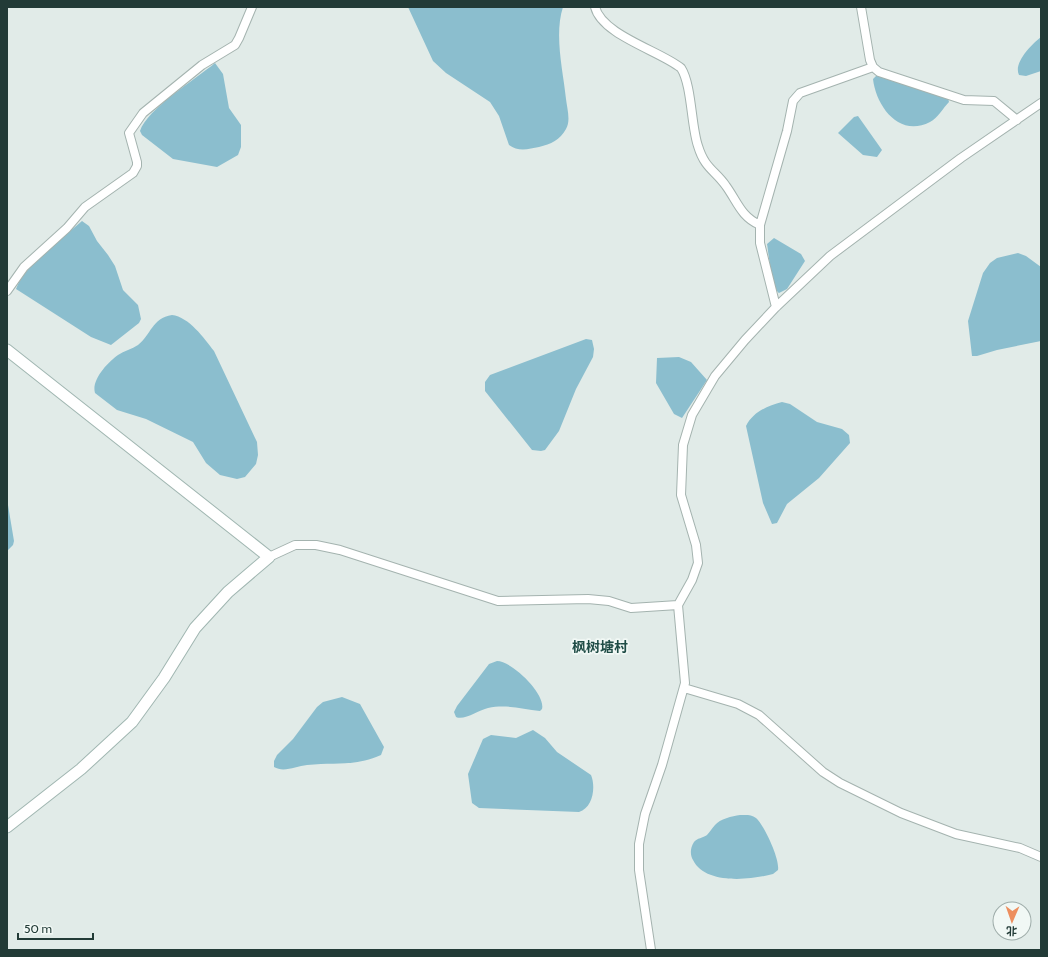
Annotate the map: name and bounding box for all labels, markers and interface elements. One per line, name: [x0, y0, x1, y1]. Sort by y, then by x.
district label: 枫树塘村: [572, 638, 628, 656]
north arrow: [992, 901, 1032, 941]
scale bar: [18, 915, 93, 941]
text: 50 m: [24, 921, 52, 936]
text: 北: [1006, 924, 1017, 938]

